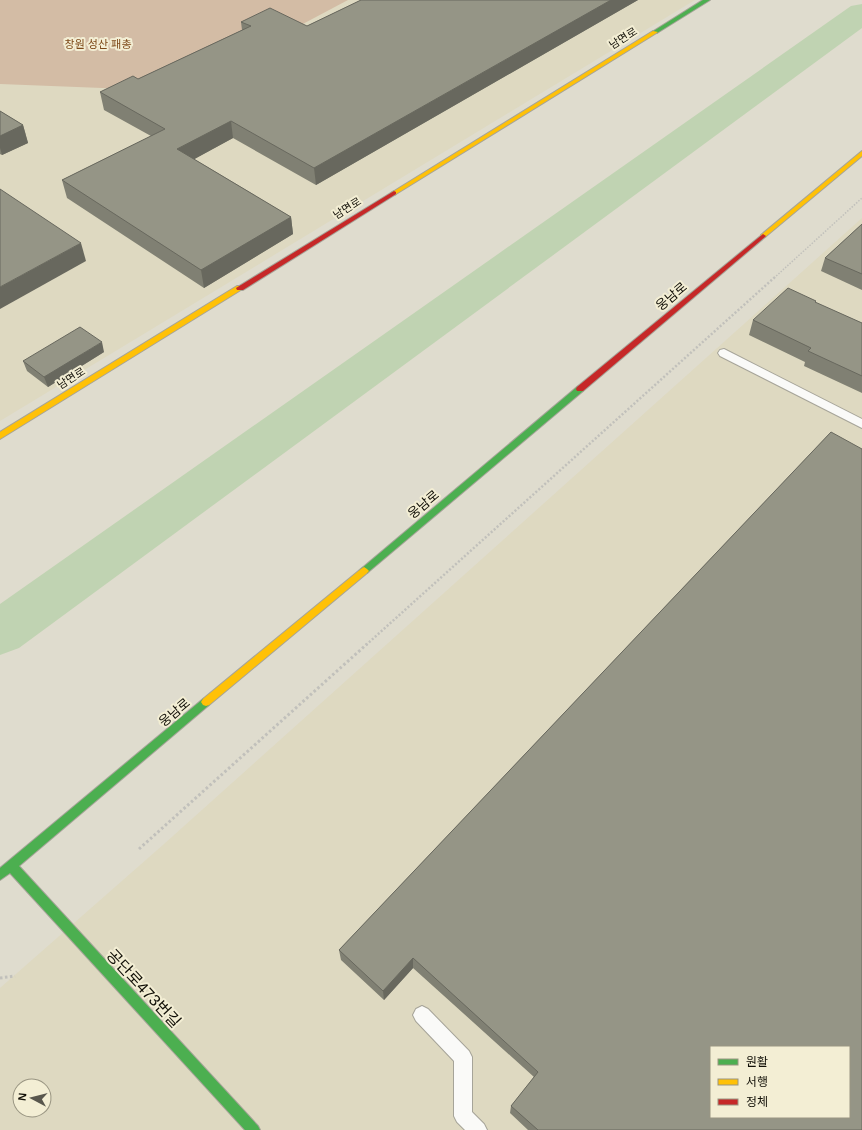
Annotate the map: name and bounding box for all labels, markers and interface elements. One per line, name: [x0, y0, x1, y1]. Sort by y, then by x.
street label: 남면로: [607, 25, 639, 51]
park label: 창원 성산 패총: [65, 38, 131, 50]
street label: 남면로: [331, 195, 363, 221]
street label: 웅남로: [653, 279, 690, 314]
street label: 남면로: [55, 365, 87, 391]
street label: 웅남로: [405, 487, 442, 522]
street label: 웅남로: [156, 695, 193, 730]
street label: 공단로473번길: [103, 946, 184, 1031]
legend: [710, 1046, 850, 1118]
text: 원활: [746, 1055, 768, 1069]
text: 서행: [746, 1075, 768, 1089]
north arrow: [12, 1078, 52, 1118]
text: N: [16, 1092, 29, 1101]
text: 정체: [746, 1095, 768, 1109]

